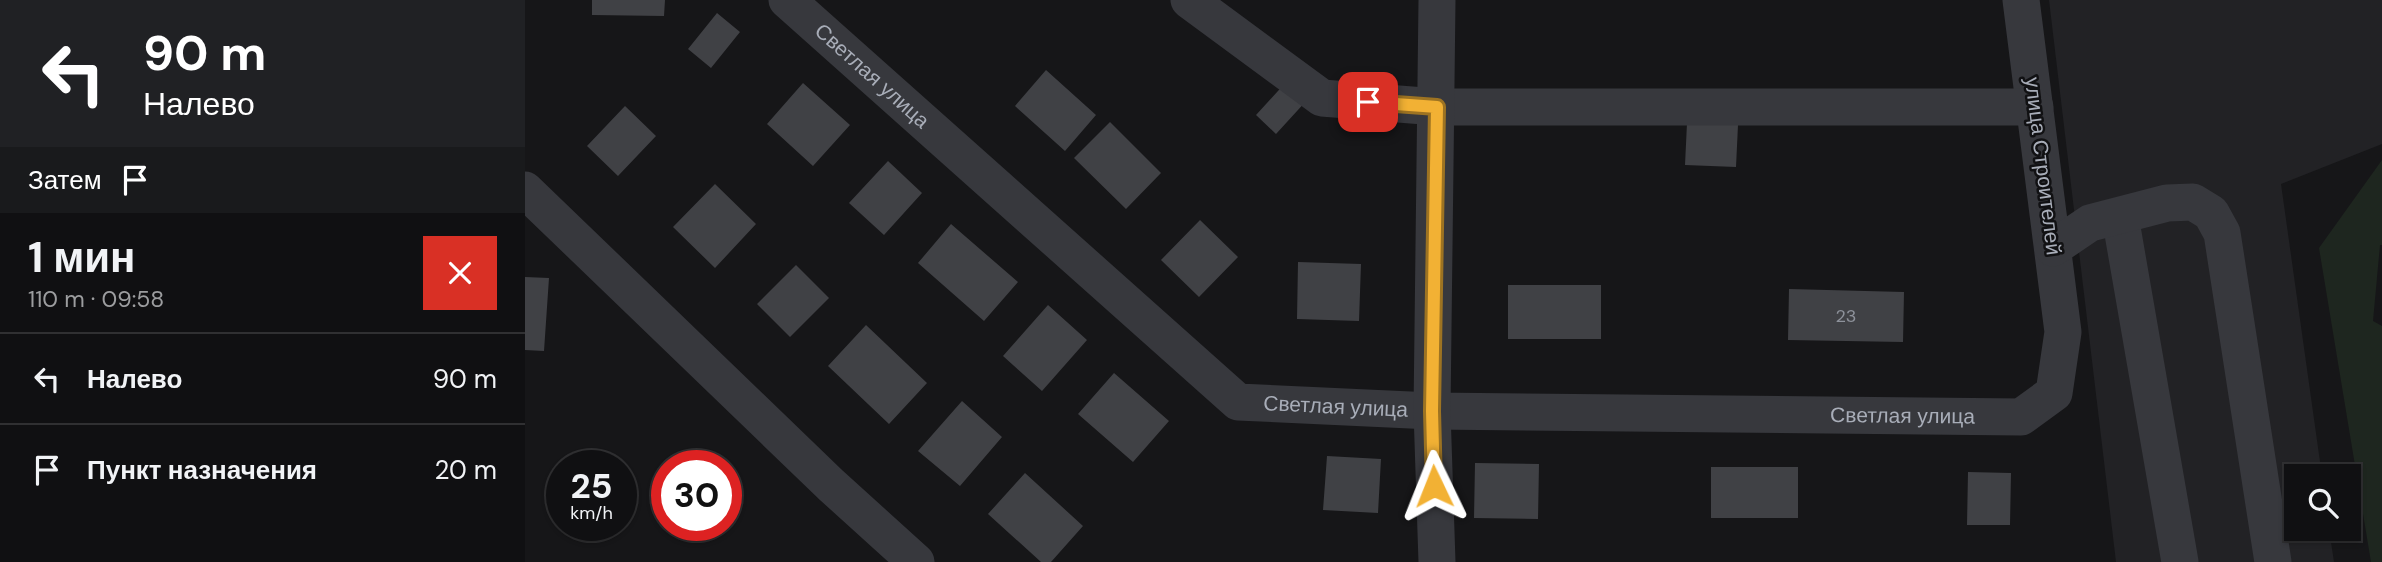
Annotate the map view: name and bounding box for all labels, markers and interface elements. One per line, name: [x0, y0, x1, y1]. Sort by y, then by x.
street label: Светлая улица: [809, 17, 936, 135]
text: 90 m: [143, 21, 266, 85]
icon: left: [28, 28, 119, 119]
pin: [1338, 72, 1398, 132]
street label: улица Строителей: [2018, 75, 2068, 257]
text: Налево: [143, 83, 255, 125]
icon: arrive: [1349, 83, 1387, 121]
icon: arrive: [116, 161, 154, 199]
text: Затем: [28, 163, 102, 197]
text: 1 мин: [28, 230, 135, 285]
button: close: [423, 236, 497, 310]
text: 110 m · 09:58: [28, 284, 164, 314]
house number: 23: [1835, 304, 1857, 328]
icon: left: [28, 360, 66, 398]
text: Налево: [87, 362, 182, 396]
text: 90 m: [433, 362, 497, 396]
street label: Светлая улица: [1263, 389, 1409, 424]
street label: Светлая улица: [1830, 401, 1976, 431]
position arrow: [1397, 449, 1471, 523]
speed limit sign: 30: [651, 450, 742, 541]
icon: arrive: [28, 451, 66, 489]
text: Пункт назначения: [87, 453, 317, 487]
text: 20 m: [434, 453, 497, 487]
text: 25: [571, 463, 612, 509]
map controls: [2284, 464, 2361, 541]
button: search: [2284, 464, 2361, 541]
text: km/h: [570, 501, 613, 525]

